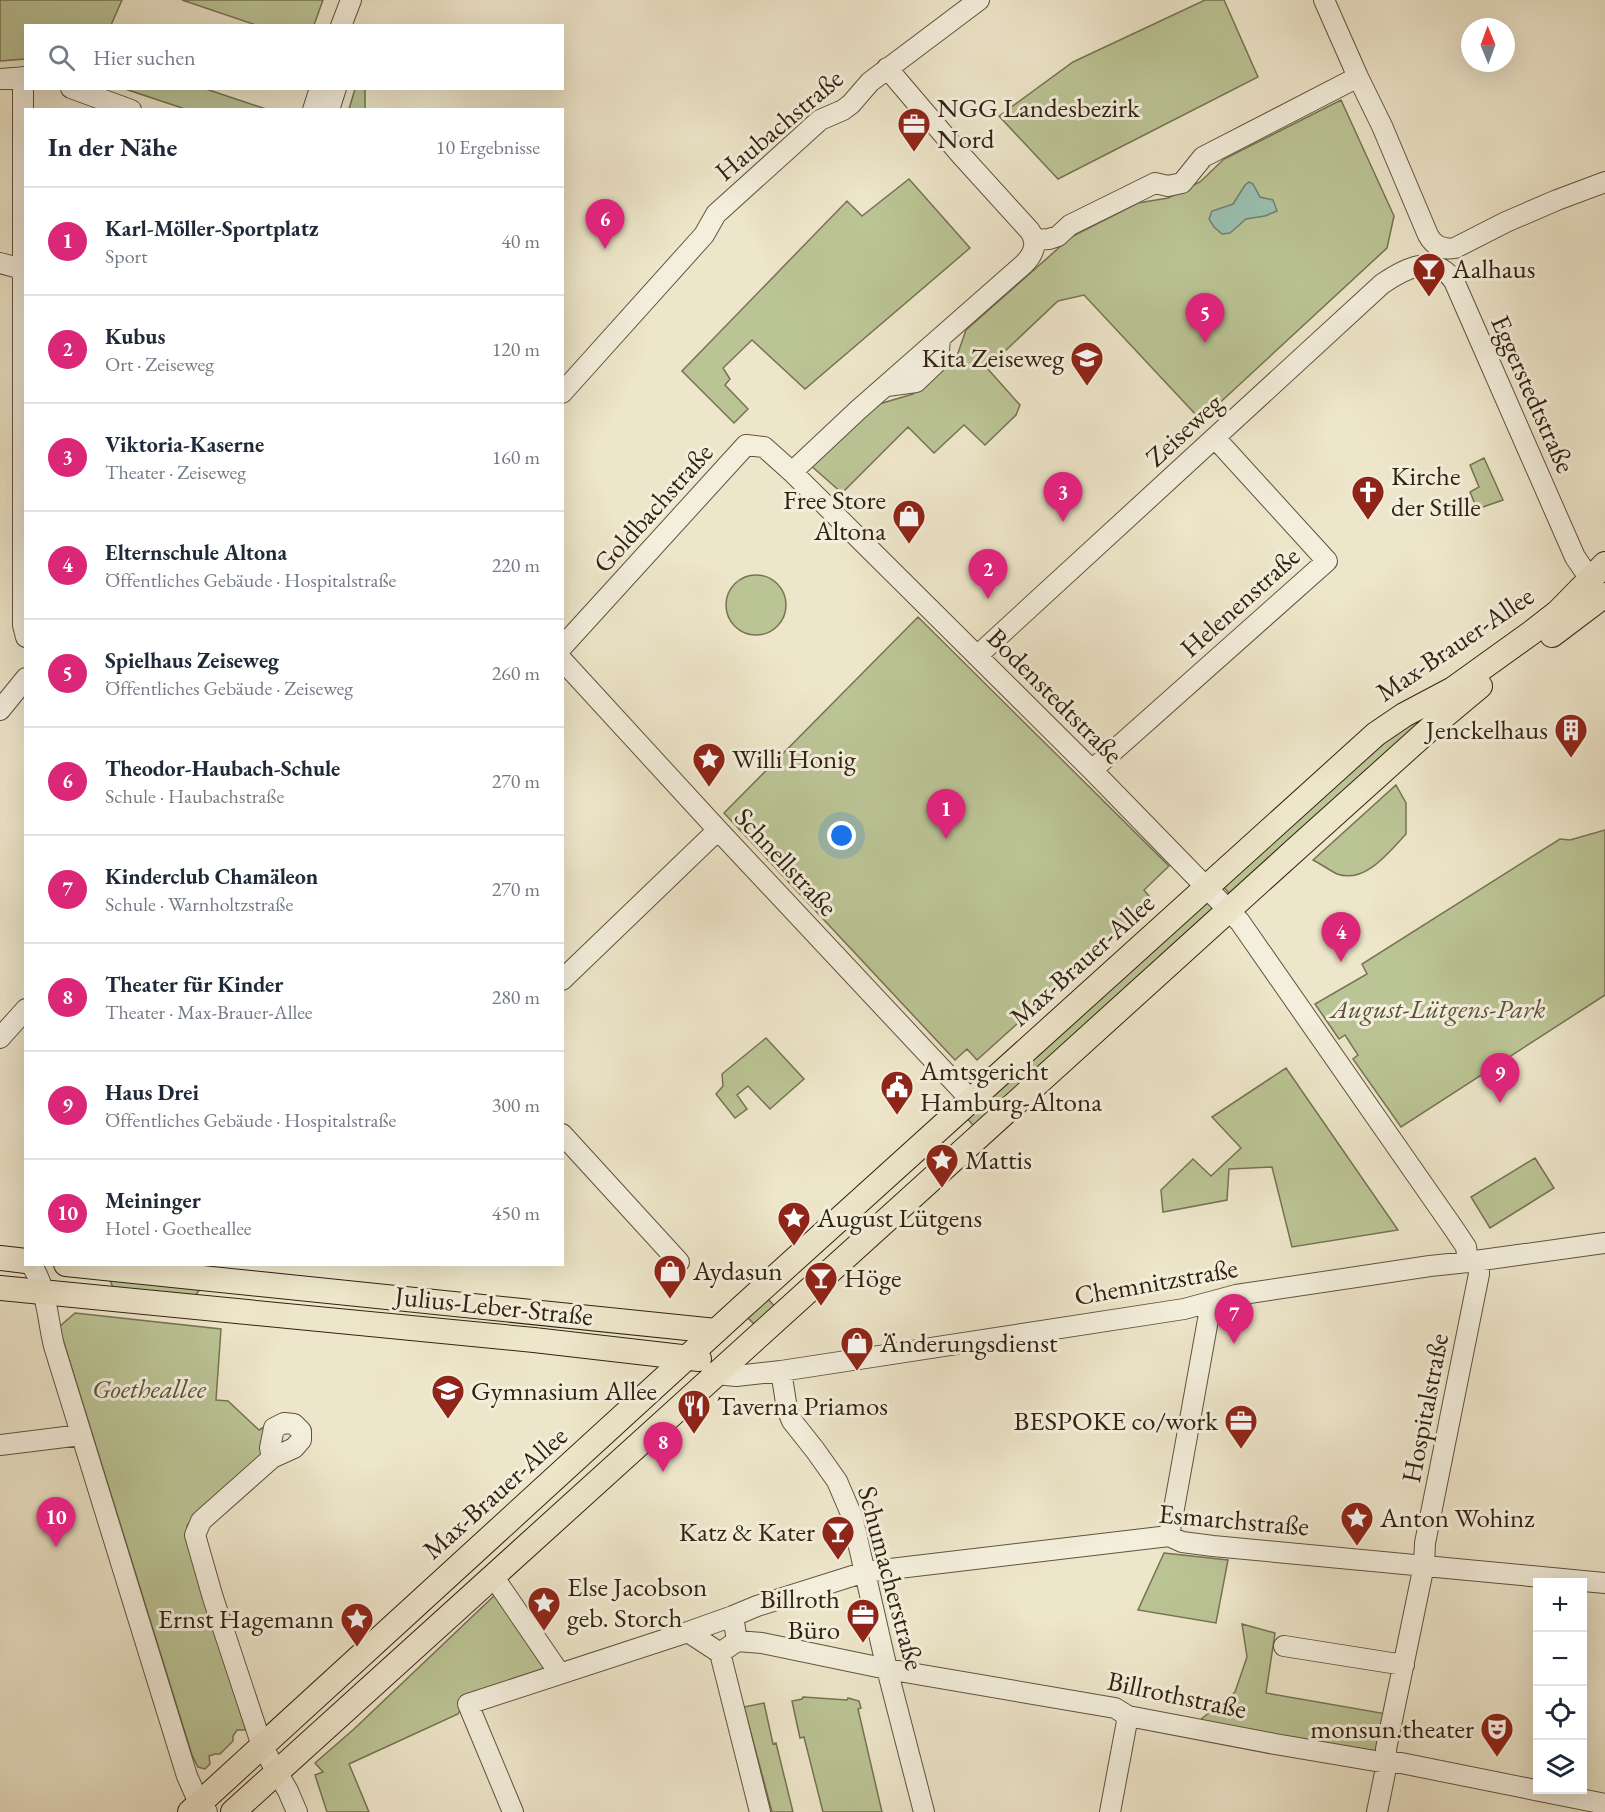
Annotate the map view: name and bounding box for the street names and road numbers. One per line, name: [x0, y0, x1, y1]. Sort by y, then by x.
street label: Haubachstraße: [707, 61, 850, 188]
street label: Eggerstedtstraße: [1483, 309, 1584, 478]
street label: Zeiseweg: [1138, 385, 1230, 474]
street label: Goldbachstraße: [585, 435, 720, 580]
street label: Helenenstraße: [1172, 539, 1307, 665]
street label: Max-Brauer-Allee: [1369, 578, 1540, 709]
street label: Bodenstedtstraße: [980, 620, 1131, 771]
street label: Schnellstraße: [727, 800, 846, 923]
street label: Max-Brauer-Allee: [1002, 885, 1161, 1034]
street label: Chemnitzstraße: [1071, 1250, 1240, 1313]
street label: Julius-Leber-Straße: [391, 1277, 595, 1333]
street label: Hospitalstraße: [1393, 1330, 1456, 1486]
street label: Max-Brauer-Allee: [415, 1418, 574, 1567]
street label: Schumacherstraße: [850, 1482, 933, 1674]
street label: Esmarchstraße: [1157, 1495, 1311, 1544]
street label: Billrothstraße: [1104, 1663, 1250, 1726]

